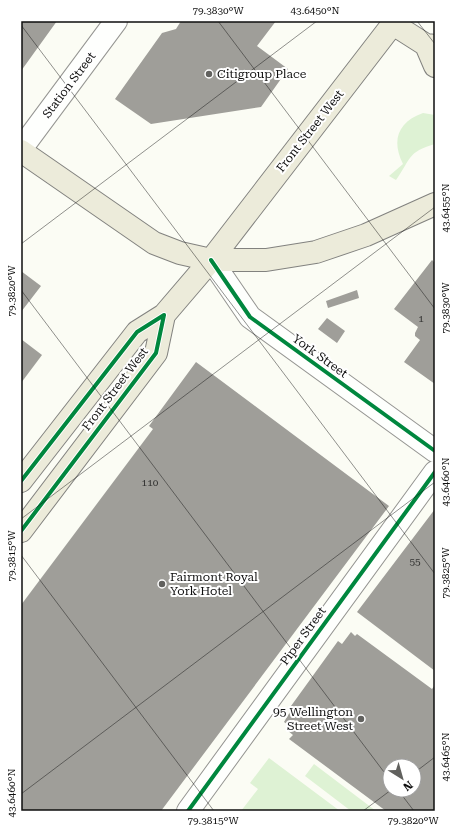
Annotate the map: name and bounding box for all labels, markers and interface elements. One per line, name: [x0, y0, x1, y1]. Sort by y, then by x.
text: 79.3830°W: [192, 5, 244, 16]
text: 43.6450°N: [290, 5, 340, 16]
street label: Station Street: [40, 49, 99, 121]
place label: Citigroup Place: [217, 67, 307, 81]
marker: Citigroup Place: [204, 69, 214, 79]
street label: Front Street West: [274, 87, 347, 175]
text: 43.6455°N: [440, 183, 451, 233]
text: 79.3820°W: [6, 265, 17, 317]
text: 79.3830°W: [440, 282, 451, 334]
house number: 1: [418, 313, 424, 324]
street label: York Street: [290, 331, 351, 381]
street label: Front Street West: [79, 344, 151, 433]
text: 43.6460°N: [440, 457, 451, 507]
house number: 110: [142, 477, 159, 488]
text: 79.3815°W: [6, 530, 17, 582]
text: 79.3825°W: [440, 547, 451, 599]
house number: 55: [409, 556, 421, 567]
place label: Fairmont Royal York Hotel: [170, 570, 258, 598]
marker: Fairmont Royal York Hotel: [157, 579, 167, 589]
street label: Piper Street: [277, 604, 329, 668]
place label: 95 Wellington Street West: [273, 705, 354, 733]
marker: 95 Wellington Street West: [356, 714, 366, 724]
text: 43.6465°N: [440, 732, 451, 782]
north arrow: [382, 758, 422, 798]
text: 43.6460°N: [6, 768, 17, 818]
text: N: [400, 778, 415, 794]
text: 79.3815°W: [187, 815, 239, 826]
text: 79.3820°W: [387, 815, 439, 826]

